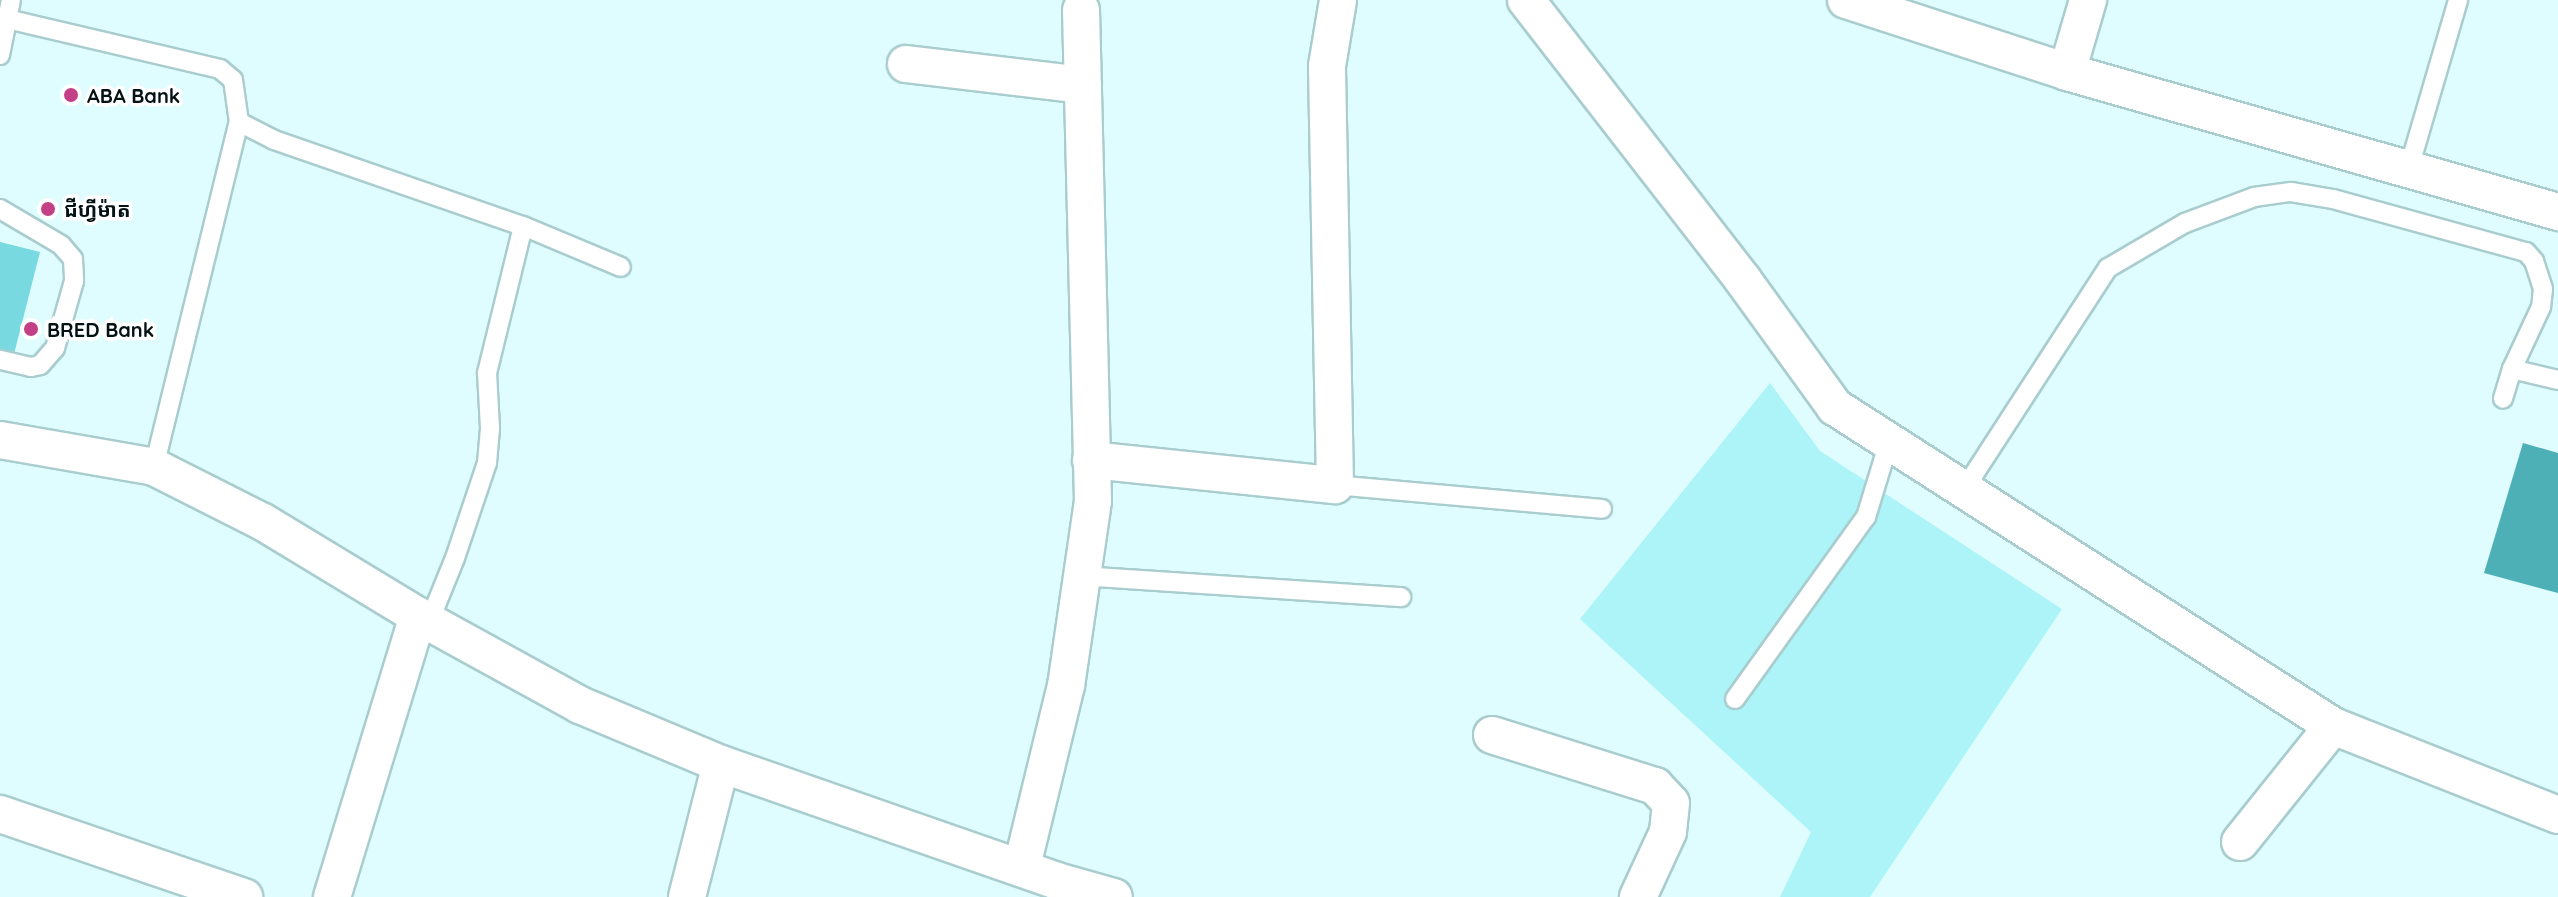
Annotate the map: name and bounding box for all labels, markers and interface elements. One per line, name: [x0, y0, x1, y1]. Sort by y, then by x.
place label: ABA Bank: [87, 83, 180, 107]
marker: ABA Bank: [62, 86, 80, 104]
place label: ជីហ្វីម៉ាត: [64, 197, 131, 221]
marker: ជីហ្វីម៉ាត: [39, 200, 57, 218]
place label: BRED Bank: [47, 317, 154, 341]
marker: BRED Bank: [22, 320, 40, 338]

